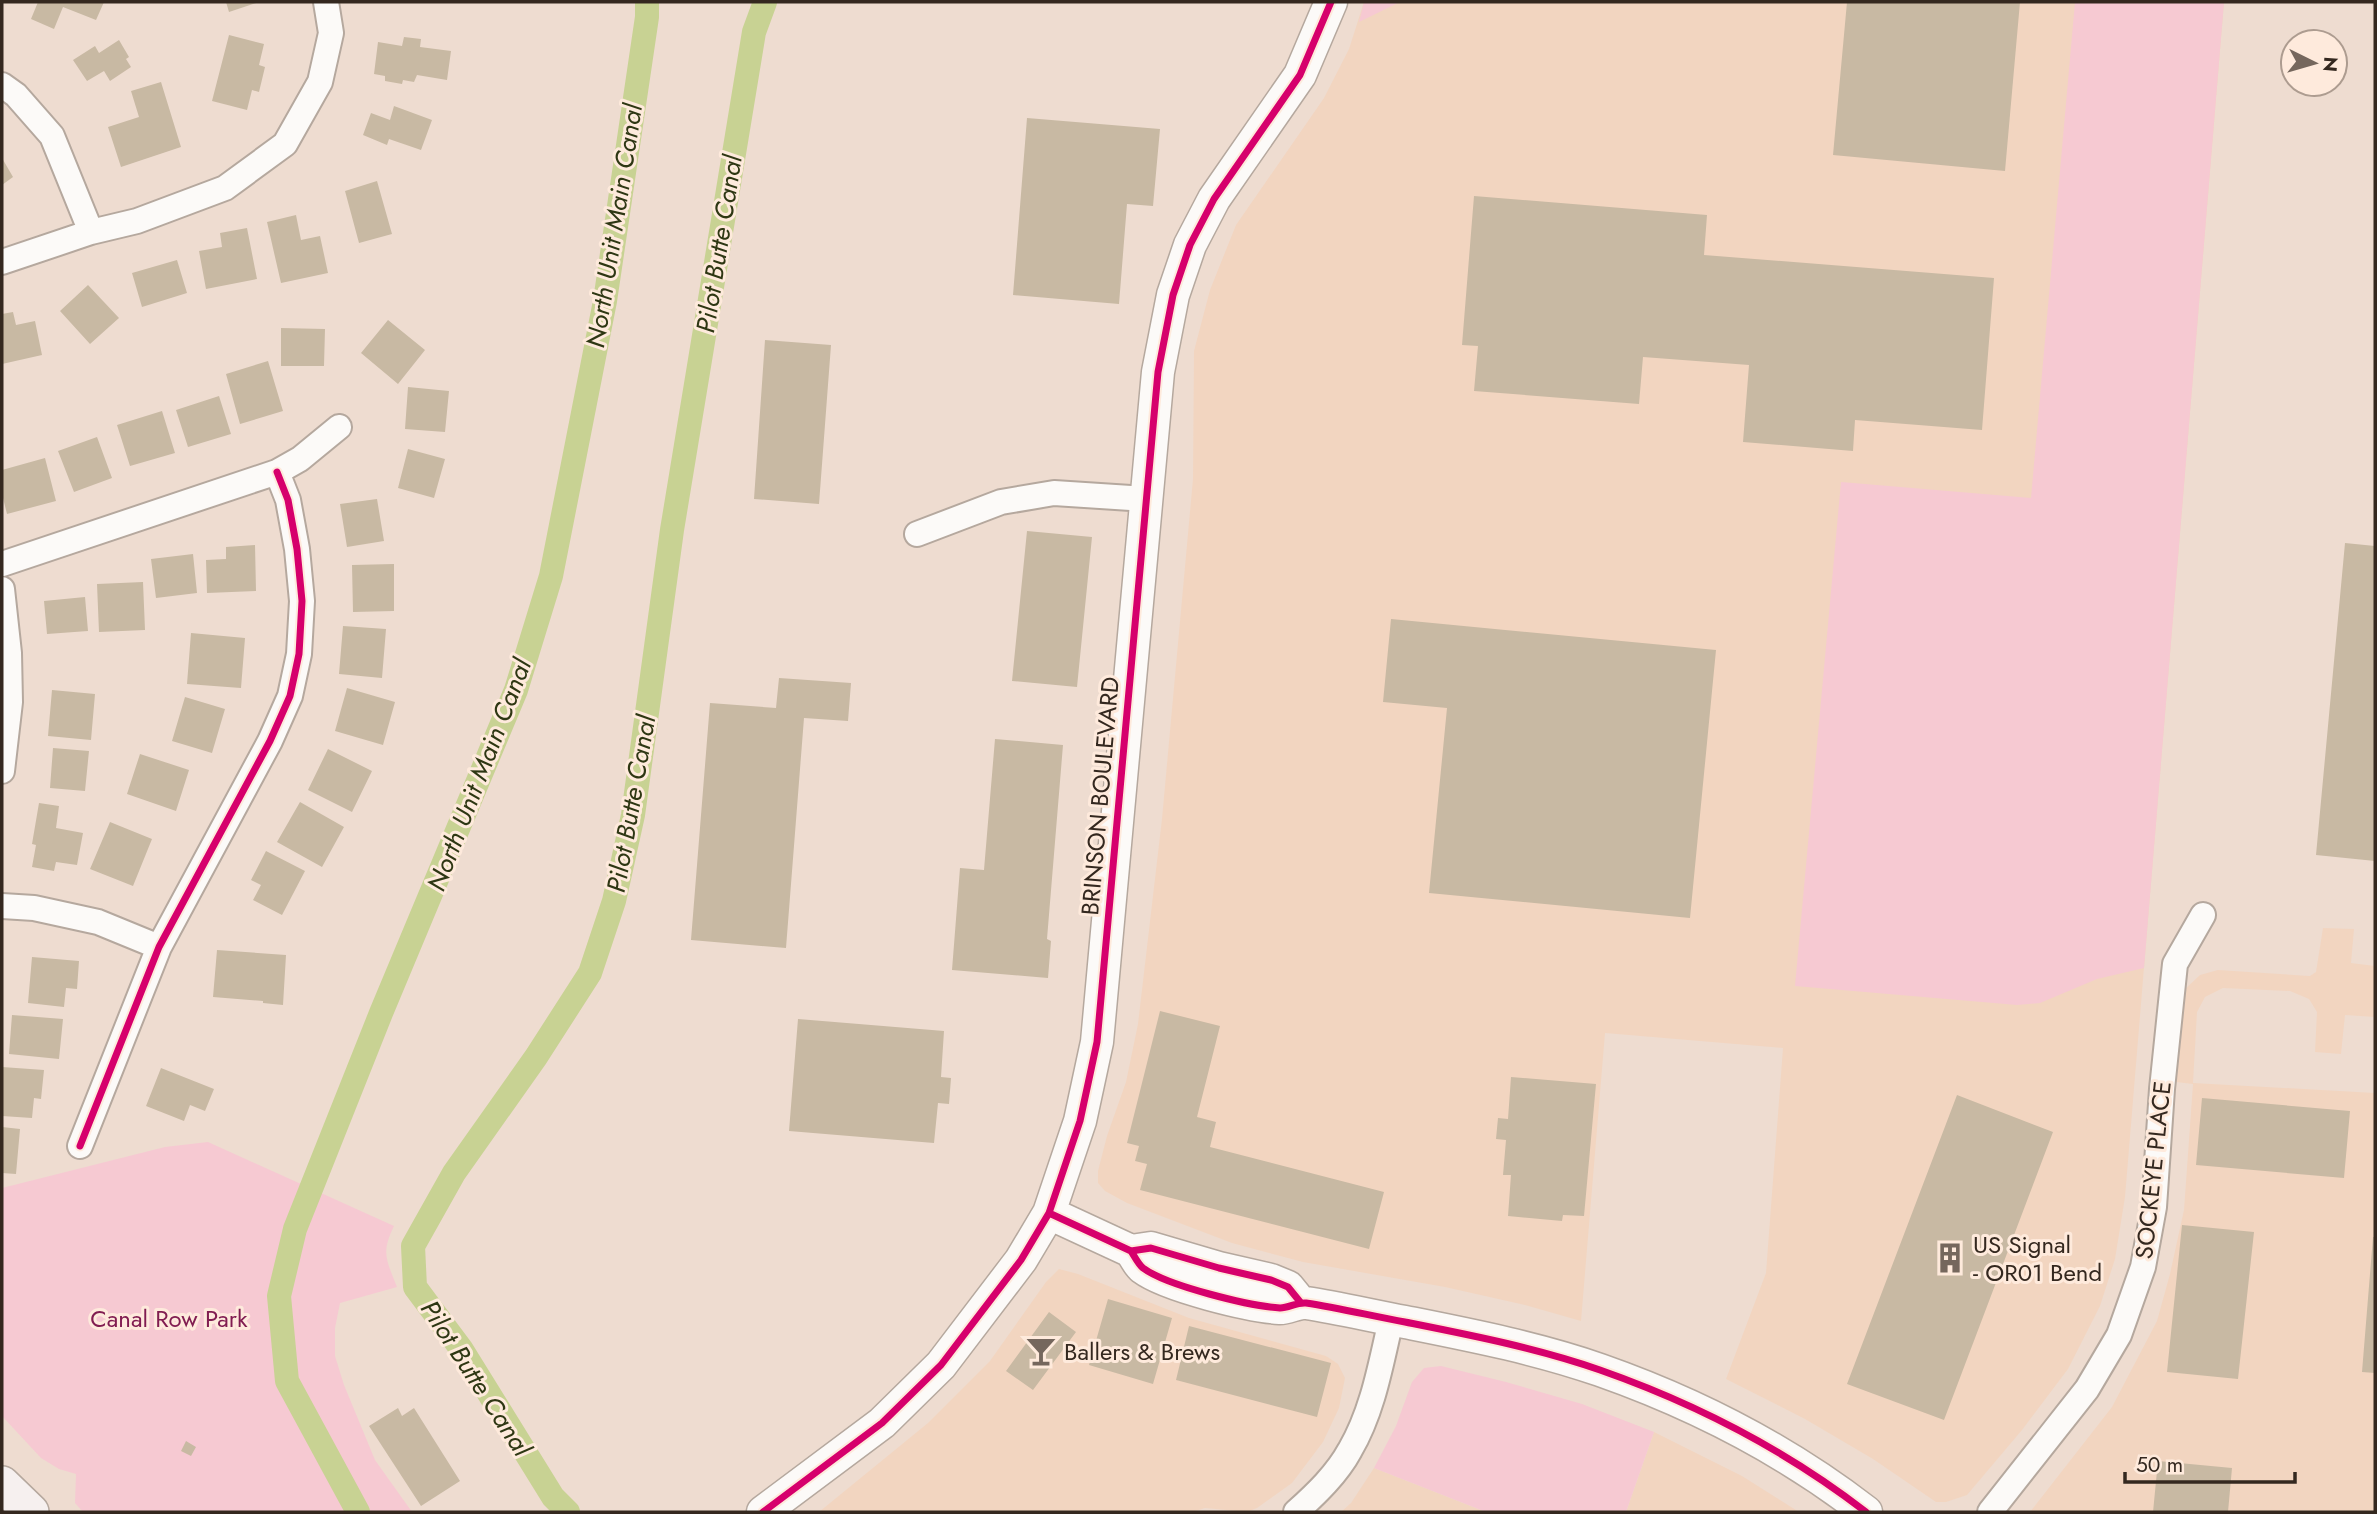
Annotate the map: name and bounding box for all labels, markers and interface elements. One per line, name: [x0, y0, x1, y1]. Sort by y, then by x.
north arrow: [2279, 28, 2349, 98]
text: N: [2316, 56, 2345, 73]
water label: North Unit Main Canal: [576, 100, 652, 351]
water label: Pilot Butte Canal: [686, 151, 752, 335]
water label: North Unit Main Canal: [417, 652, 541, 897]
street label: BRINSON BOULEVARD: [1072, 675, 1128, 917]
water label: Pilot Butte Canal: [597, 711, 665, 896]
street label: SOCKEYE PLACE: [2126, 1079, 2180, 1261]
place label: US Signal - OR01 Bend: [1973, 1227, 2102, 1290]
building icon: US Signal - OR01 Bend: [1933, 1241, 1967, 1275]
water label: Pilot Butte Canal: [411, 1293, 541, 1464]
park label: Canal Row Park: [90, 1301, 248, 1336]
bar icon: Ballers & Brews: [1024, 1334, 1058, 1368]
place label: Ballers & Brews: [1064, 1334, 1220, 1369]
scale bar: [2125, 1440, 2295, 1484]
text: 50 m: [2136, 1450, 2183, 1480]

